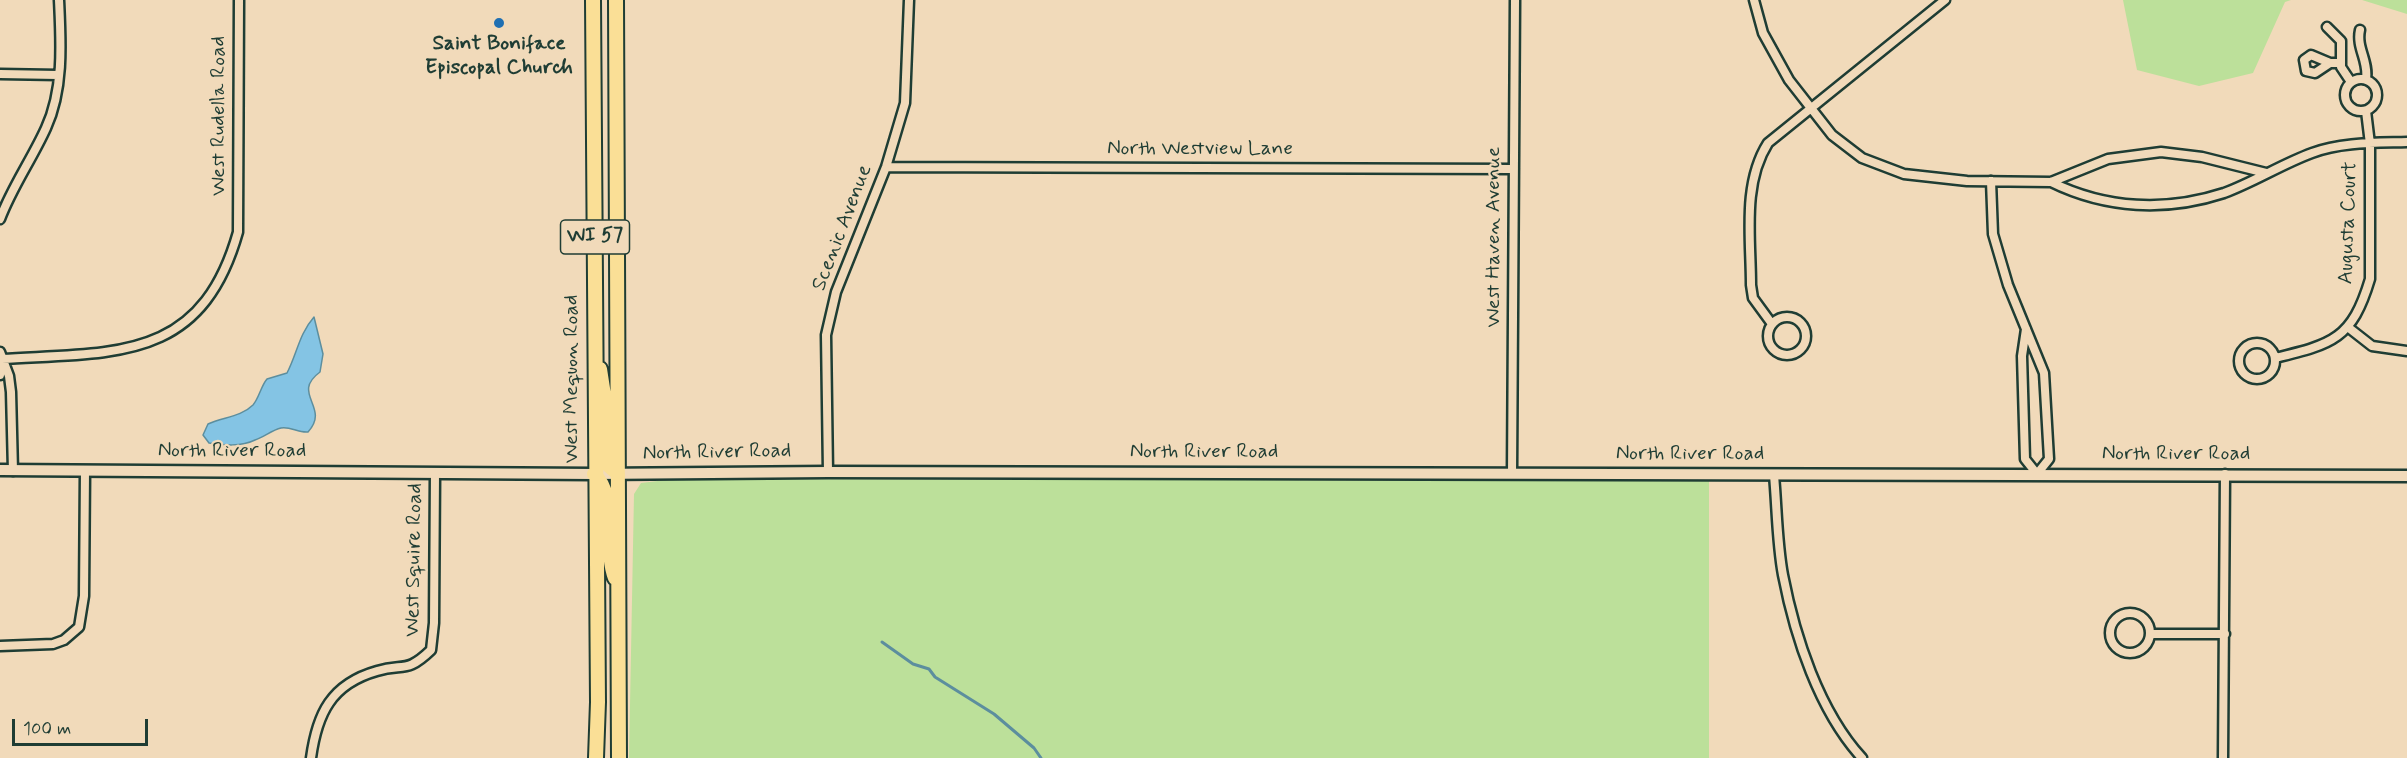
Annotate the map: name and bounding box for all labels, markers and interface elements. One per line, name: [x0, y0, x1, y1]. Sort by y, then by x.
marker: Saint Boniface Episcopal Church: [492, 16, 506, 30]
place label: Saint Boniface Episcopal Church: [425, 32, 573, 82]
street label: West Rudella Road: [207, 36, 233, 196]
street label: North Westview Lane: [1107, 137, 1293, 163]
street label: West Haven Avenue: [1482, 147, 1508, 327]
street label: Scenic Avenue: [807, 161, 879, 295]
street label: Augusta Court: [2334, 161, 2364, 285]
road number: WI 57: [560, 220, 630, 254]
street label: West Mequon Road: [560, 295, 586, 463]
street label: North River Road: [158, 439, 306, 465]
street label: North River Road: [642, 439, 792, 467]
street label: North River Road: [1130, 440, 1278, 466]
street label: North River Road: [1616, 442, 1764, 468]
street label: North River Road: [2102, 442, 2250, 468]
street label: West Squire Road: [401, 483, 429, 637]
scale bar: [15, 707, 152, 745]
text: 100 m: [23, 717, 71, 741]

